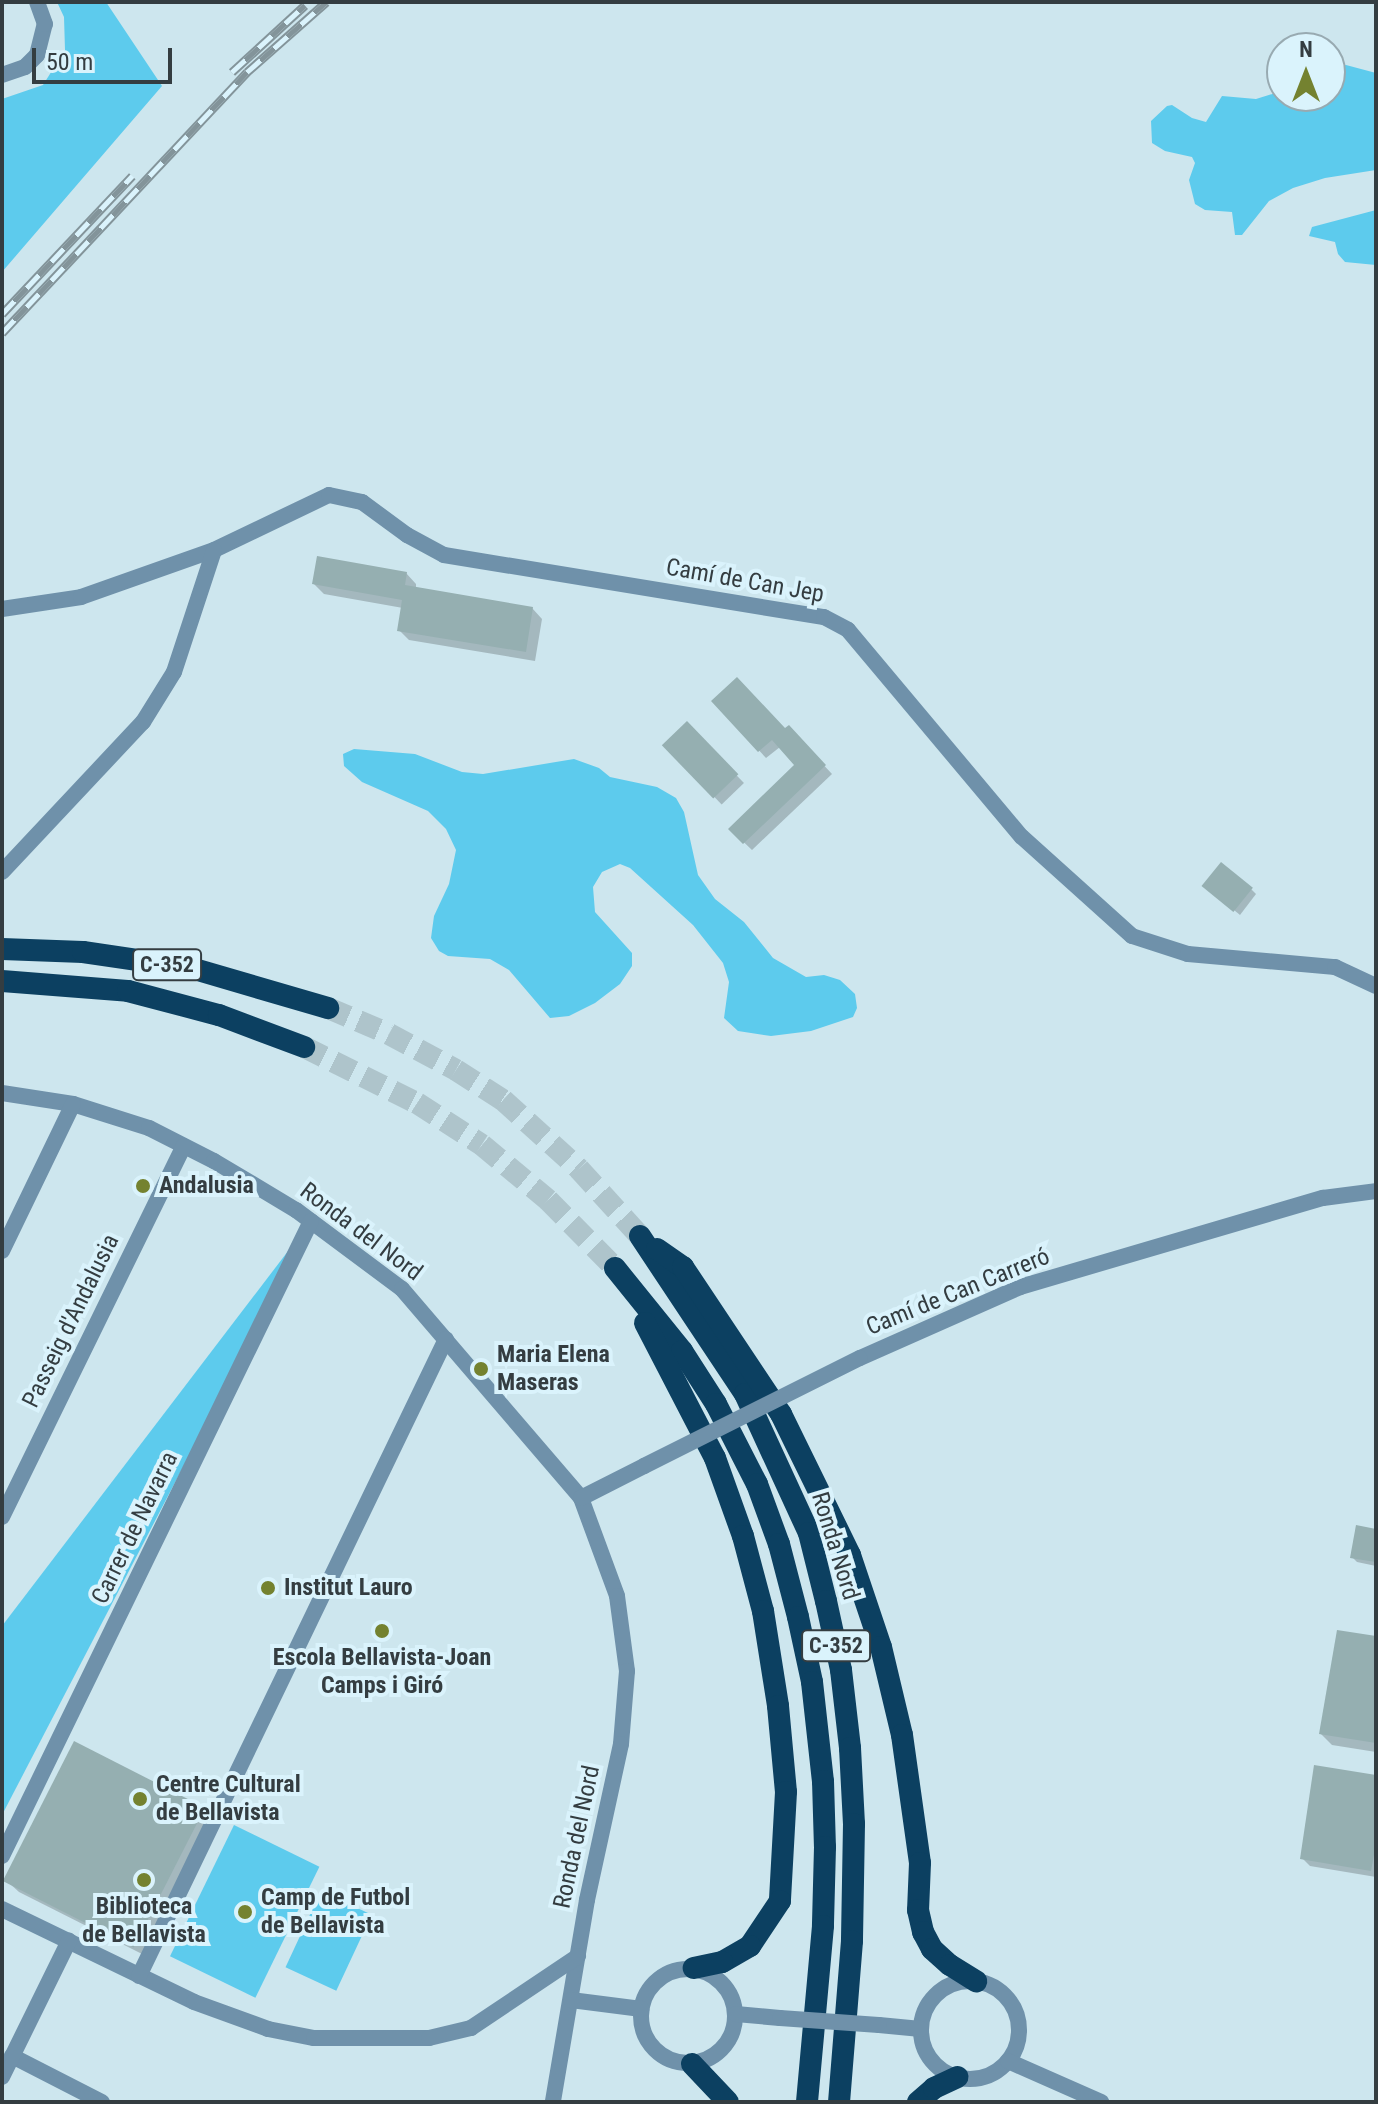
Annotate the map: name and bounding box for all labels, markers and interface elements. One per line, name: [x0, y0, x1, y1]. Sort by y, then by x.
scale bar: [36, 32, 176, 82]
north arrow: [1266, 32, 1346, 112]
text: N: [1299, 37, 1313, 62]
text: 50 m: [46, 48, 93, 76]
street label: Camí de Can Jep: [664, 553, 826, 609]
road number: C-352: [131, 947, 203, 983]
place label: Andalusia: [159, 1172, 254, 1200]
marker: Andalusia: [134, 1177, 152, 1195]
street label: Ronda del Nord: [294, 1177, 428, 1287]
street label: Passeig d'Andalusia: [17, 1230, 125, 1412]
street label: Camí de Can Carreró: [862, 1242, 1054, 1342]
place label: Maria Elena Maseras: [497, 1341, 610, 1397]
marker: Maria Elena Maseras: [472, 1360, 490, 1378]
street label: Carrer de Navarra: [86, 1447, 184, 1609]
street label: Ronda Nord: [805, 1489, 865, 1603]
place label: Institut Lauro: [284, 1574, 413, 1602]
marker: Institut Lauro: [259, 1579, 277, 1597]
marker: Escola Bellavista-Joan Camps i Giró: [373, 1622, 391, 1640]
road number: C-352: [800, 1628, 872, 1664]
place label: Escola Bellavista-Joan Camps i Giró: [273, 1644, 491, 1700]
street label: Ronda del Nord: [548, 1763, 606, 1911]
place label: Centre Cultural de Bellavista: [156, 1771, 301, 1827]
marker: Centre Cultural de Bellavista: [131, 1790, 149, 1808]
marker: Biblioteca de Bellavista: [135, 1871, 153, 1889]
place label: Camp de Futbol de Bellavista: [261, 1884, 410, 1940]
place label: Biblioteca de Bellavista: [82, 1893, 206, 1949]
marker: Camp de Futbol de Bellavista: [236, 1903, 254, 1921]

